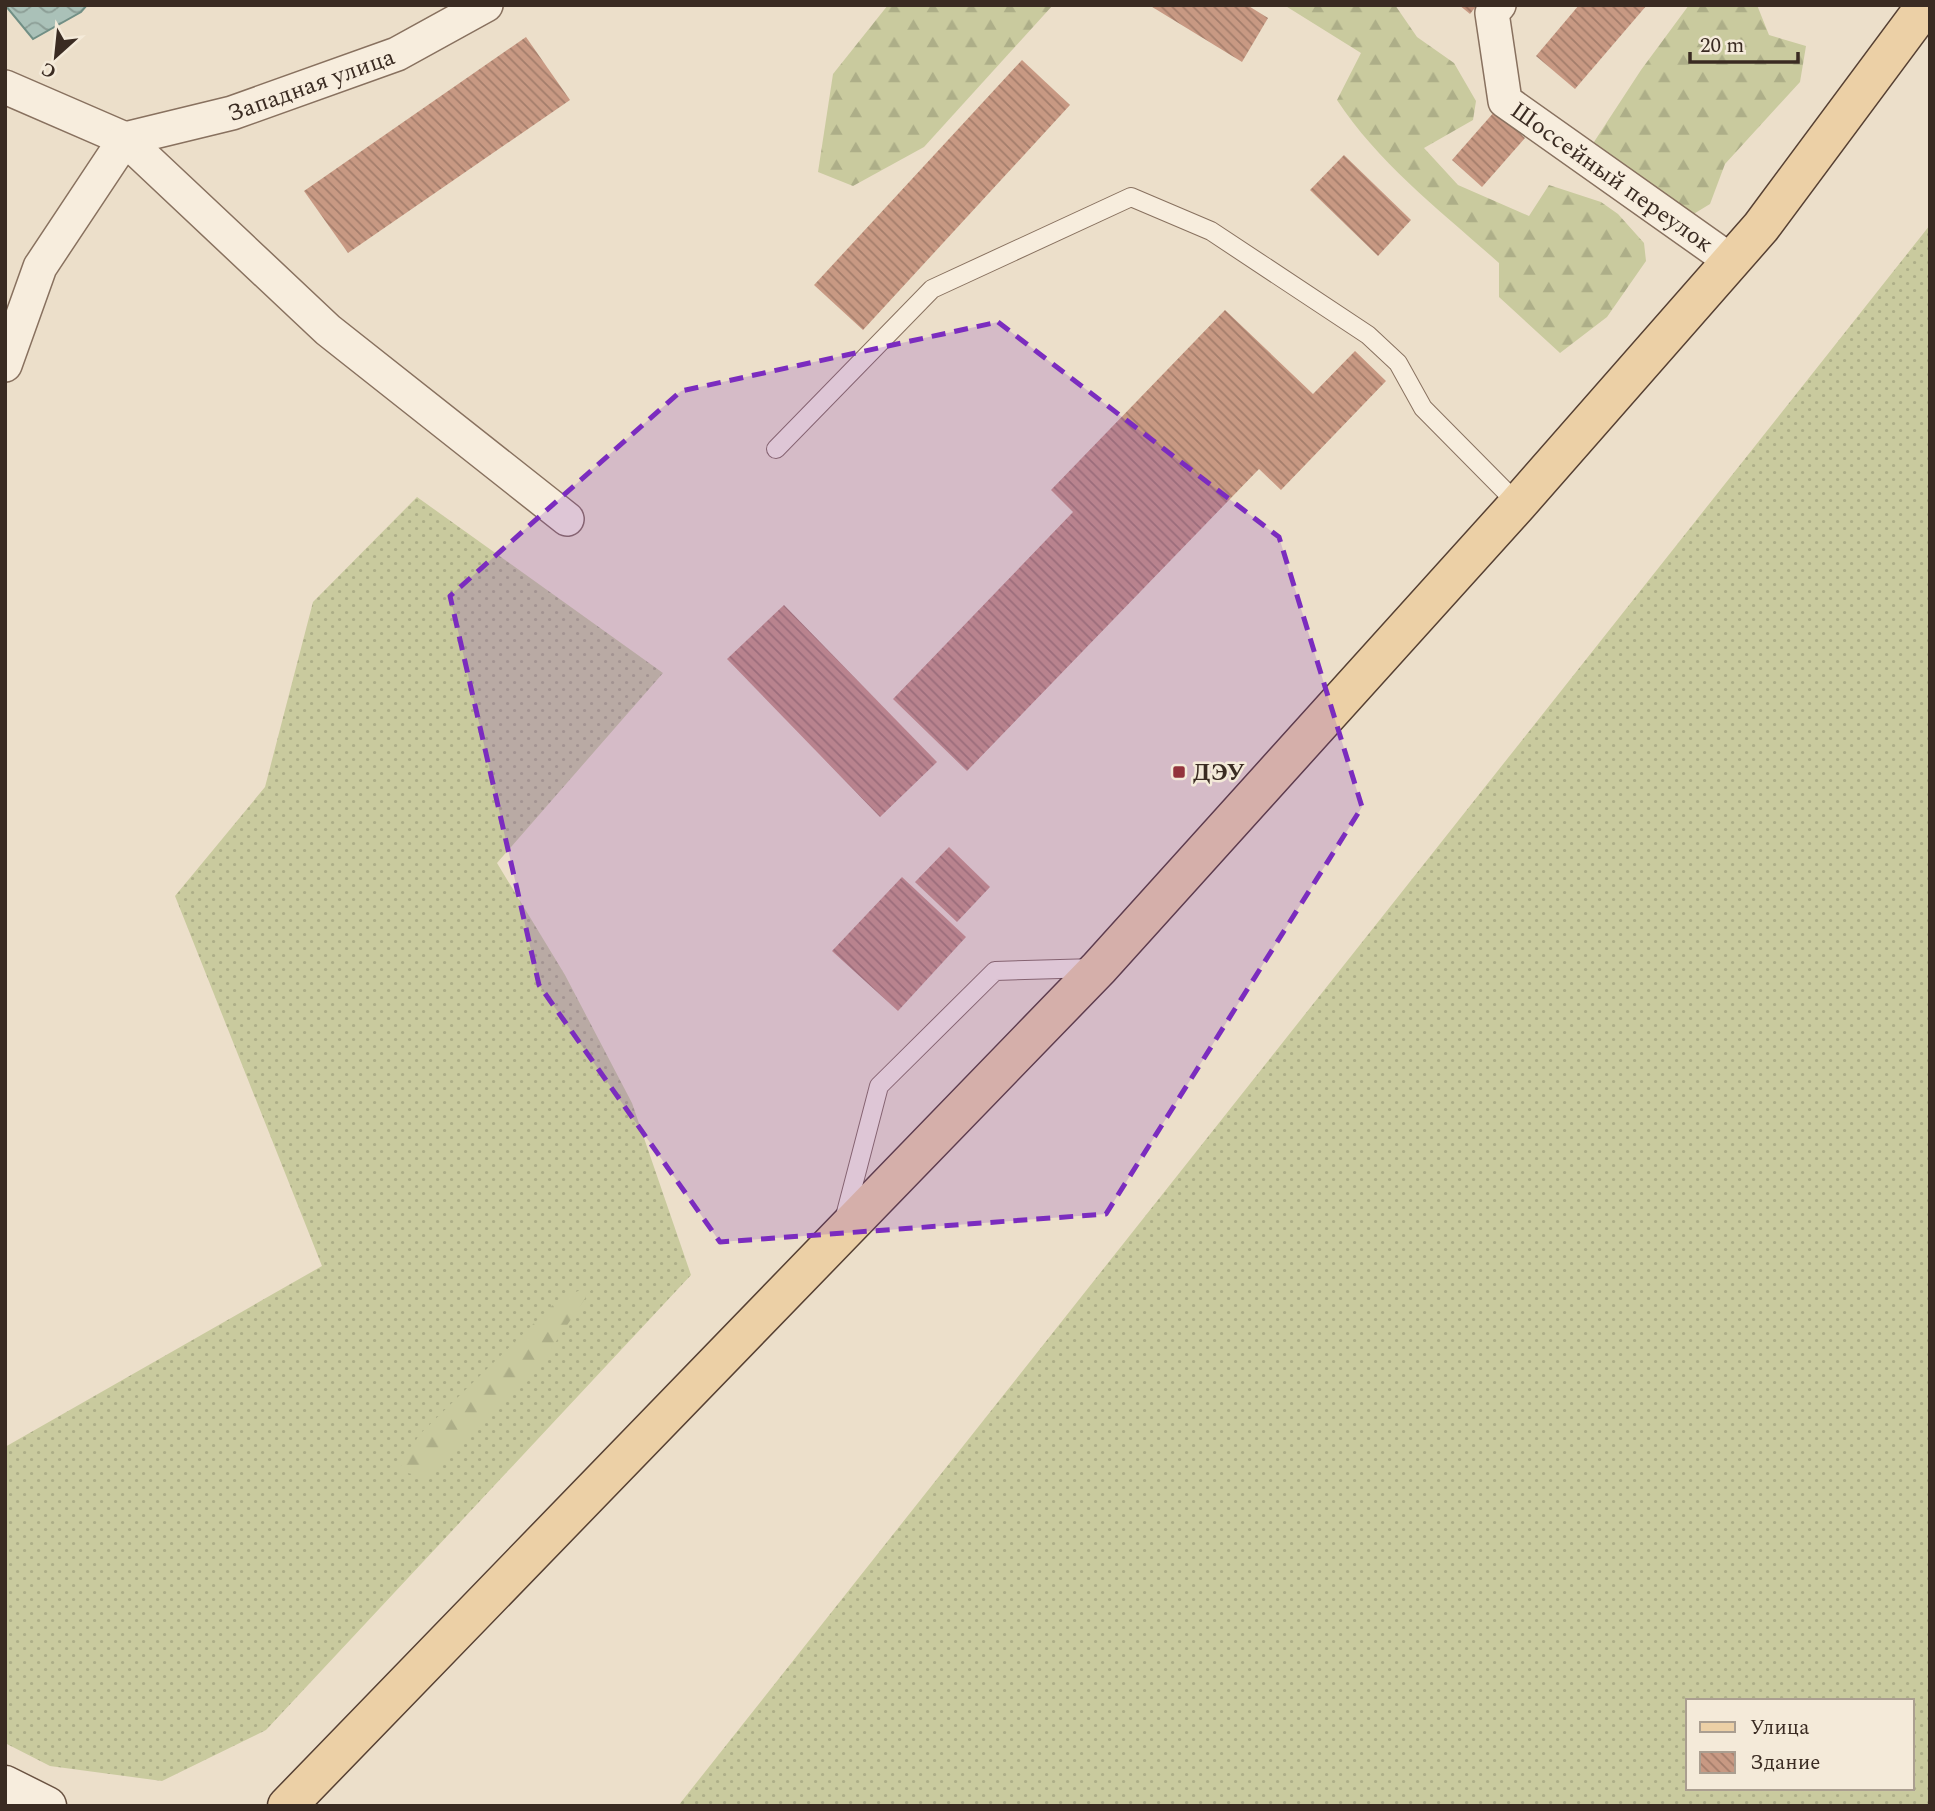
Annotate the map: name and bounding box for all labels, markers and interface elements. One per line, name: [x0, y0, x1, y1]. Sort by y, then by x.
north arrow: [21, 21, 91, 91]
scale bar: [1690, 21, 1798, 65]
text: 20 m: [1700, 30, 1744, 62]
street label: Западная улица: [223, 39, 400, 132]
text: С: [36, 54, 62, 86]
street label: Шоссейный переулок: [1503, 93, 1721, 262]
place label: ДЭУ: [1193, 755, 1245, 791]
marker: ДЭУ: [1171, 764, 1187, 780]
legend: [1686, 1699, 1914, 1790]
text: Улица: [1750, 1712, 1810, 1744]
text: Здание: [1750, 1747, 1820, 1779]

